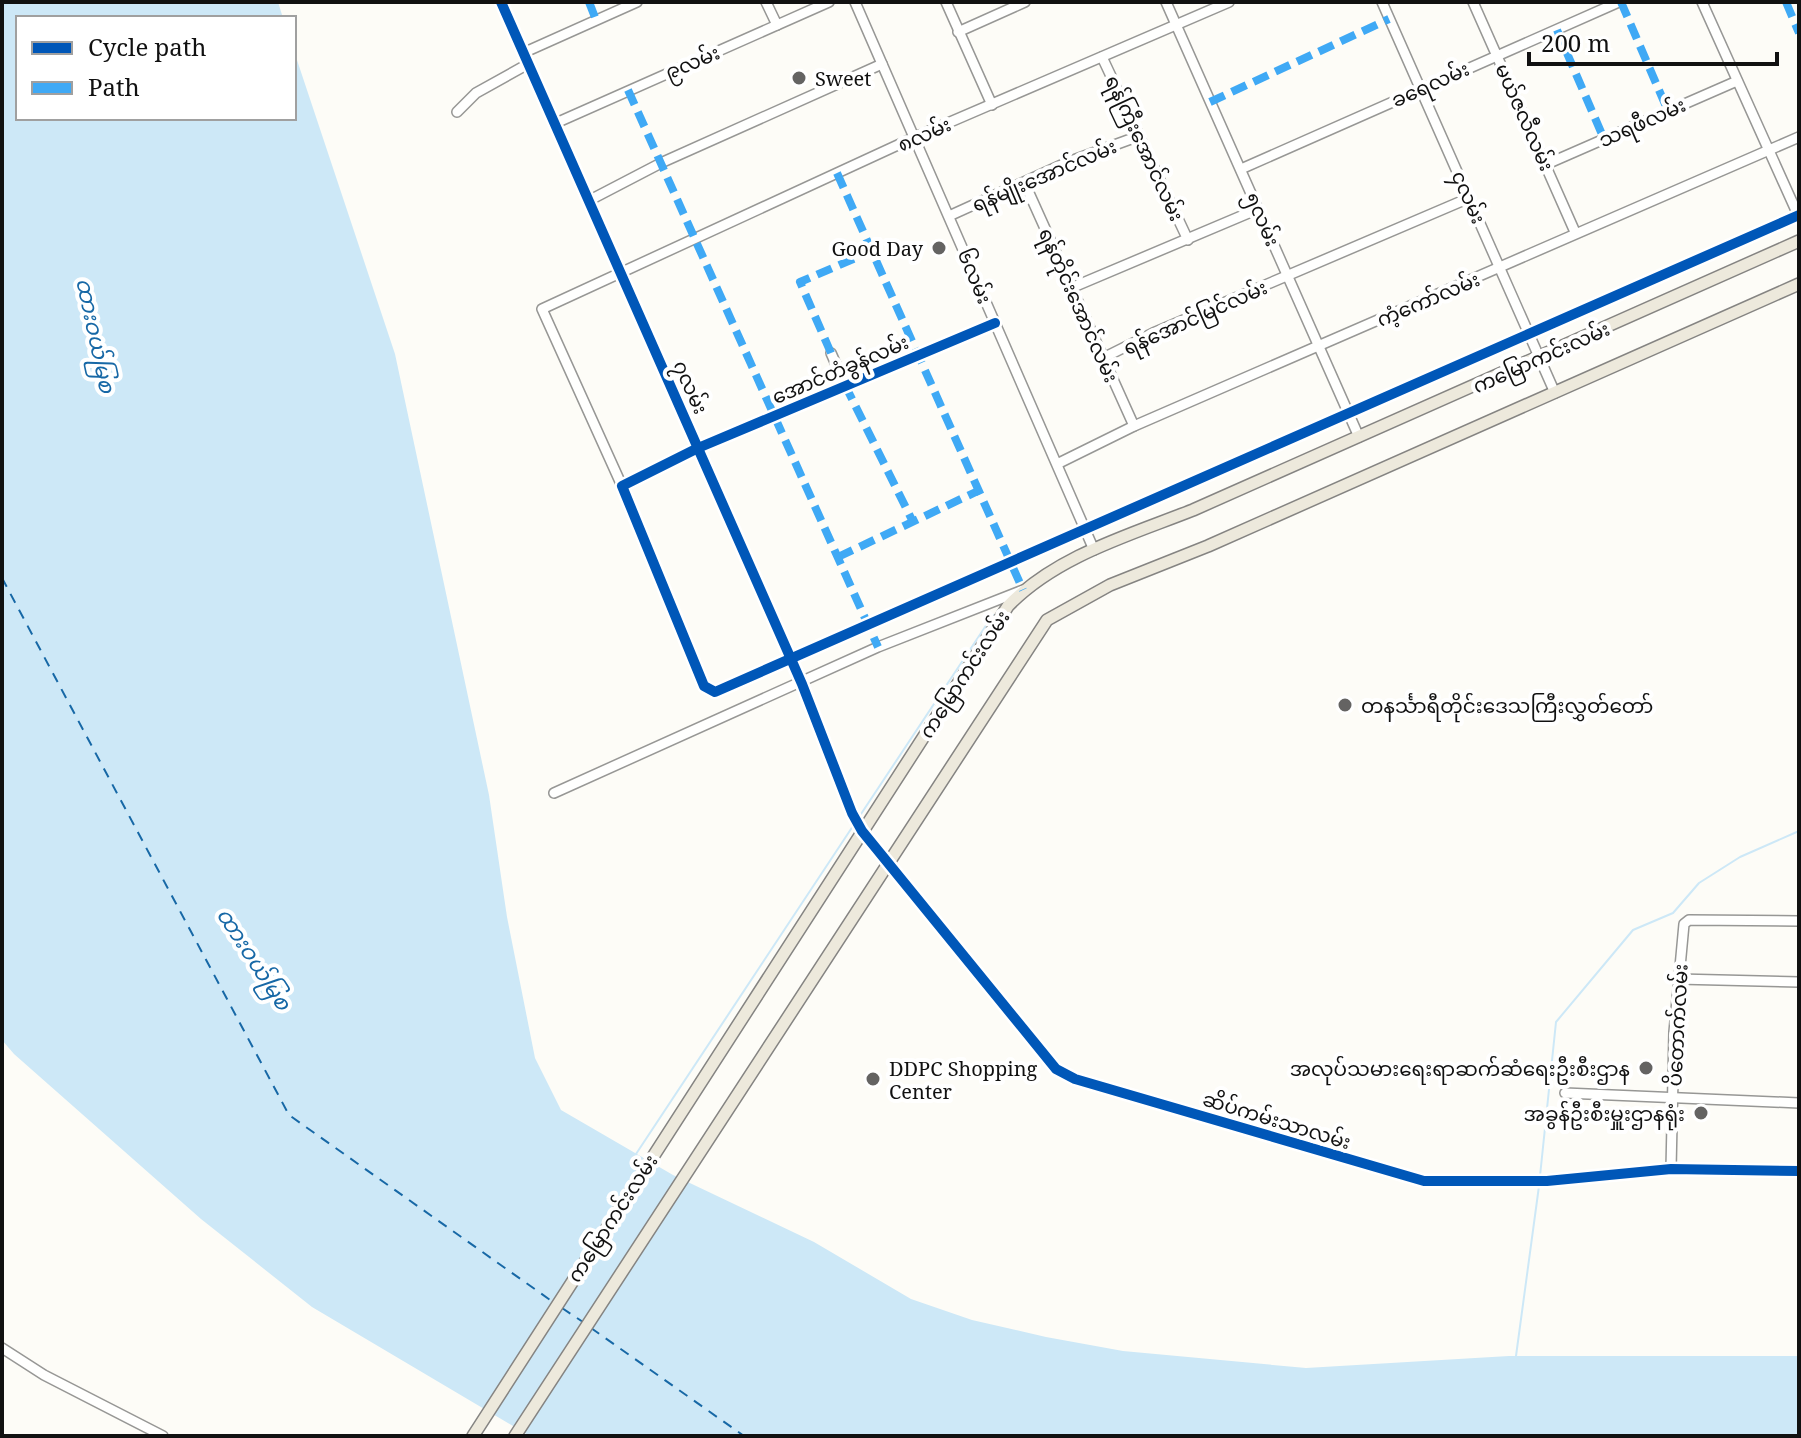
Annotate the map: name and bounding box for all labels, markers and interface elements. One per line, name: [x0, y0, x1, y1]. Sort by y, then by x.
legend: [16, 16, 296, 120]
scale bar: [1529, 16, 1777, 66]
text: 200 m: [1541, 26, 1610, 59]
text: Cycle path: [88, 30, 207, 63]
street label: ၉လမ်း: [660, 38, 725, 88]
street label: ခရေလမ်း: [1387, 55, 1474, 116]
street label: မယ်ဇလီလမ်း: [1489, 59, 1561, 175]
place label: Sweet: [815, 65, 871, 92]
marker: Sweet: [790, 69, 808, 87]
text: Path: [88, 70, 140, 103]
street label: ရန်ကြီးအောင်လမ်း: [1097, 71, 1191, 227]
street label: သရဖီလမ်း: [1594, 91, 1691, 156]
street label: ၈လမ်း: [893, 110, 955, 158]
street label: ရန်မျိုးအောင်လမ်း: [967, 132, 1122, 220]
street label: ၄လမ်း: [1443, 166, 1493, 229]
street label: ၅လမ်း: [1237, 188, 1286, 251]
street label: ရန်တိုင်းအောင်လမ်း: [1029, 224, 1125, 388]
place label: Good Day: [831, 235, 924, 262]
marker: Good Day: [930, 239, 948, 257]
street label: ၆လမ်း: [951, 244, 999, 308]
street label: ကံ့ကော်လမ်း: [1372, 265, 1484, 334]
street label: ရန်အောင်မြင်လမ်း: [1119, 273, 1273, 364]
water label: ထားဝယ်မြစ: [65, 275, 124, 397]
street label: ကမြောကင်းလမ်း: [1468, 315, 1615, 402]
street label: အောင်တံခွန်လမ်း: [767, 328, 914, 413]
street label: ၇လမ်း: [665, 356, 715, 419]
street label: ကမြောကင်းလမ်း: [913, 605, 1018, 745]
place label: တနင်္သာရီတိုင်းဒေသကြီးလွှတ်တော်: [1361, 692, 1653, 723]
marker: တနင်္သာရီတိုင်းဒေသကြီးလွှတ်တော်: [1336, 696, 1354, 714]
water label: ထားဝယ်မြစ: [206, 901, 300, 1019]
street label: ပိတောက်လမ်း: [1660, 963, 1694, 1087]
place label: DDPC Shopping Center: [889, 1055, 1038, 1105]
place label: အလုပ်သမားရေးရာဆက်ဆံရေးဦးစီးဌာန: [1290, 1055, 1630, 1086]
marker: အလုပ်သမားရေးရာဆက်ဆံရေးဦးစီးဌာန: [1637, 1059, 1655, 1077]
marker: DDPC Shopping Center: [864, 1070, 882, 1088]
street label: ဆိပ်ကမ်းသာလမ်း: [1200, 1085, 1354, 1155]
place label: အခွန်ဦးစီးမှူးဌာနရုံး: [1524, 1100, 1685, 1131]
marker: အခွန်ဦးစီးမှူးဌာနရုံး: [1692, 1104, 1710, 1122]
street label: ကမြောကင်းလမ်း: [561, 1149, 666, 1289]

